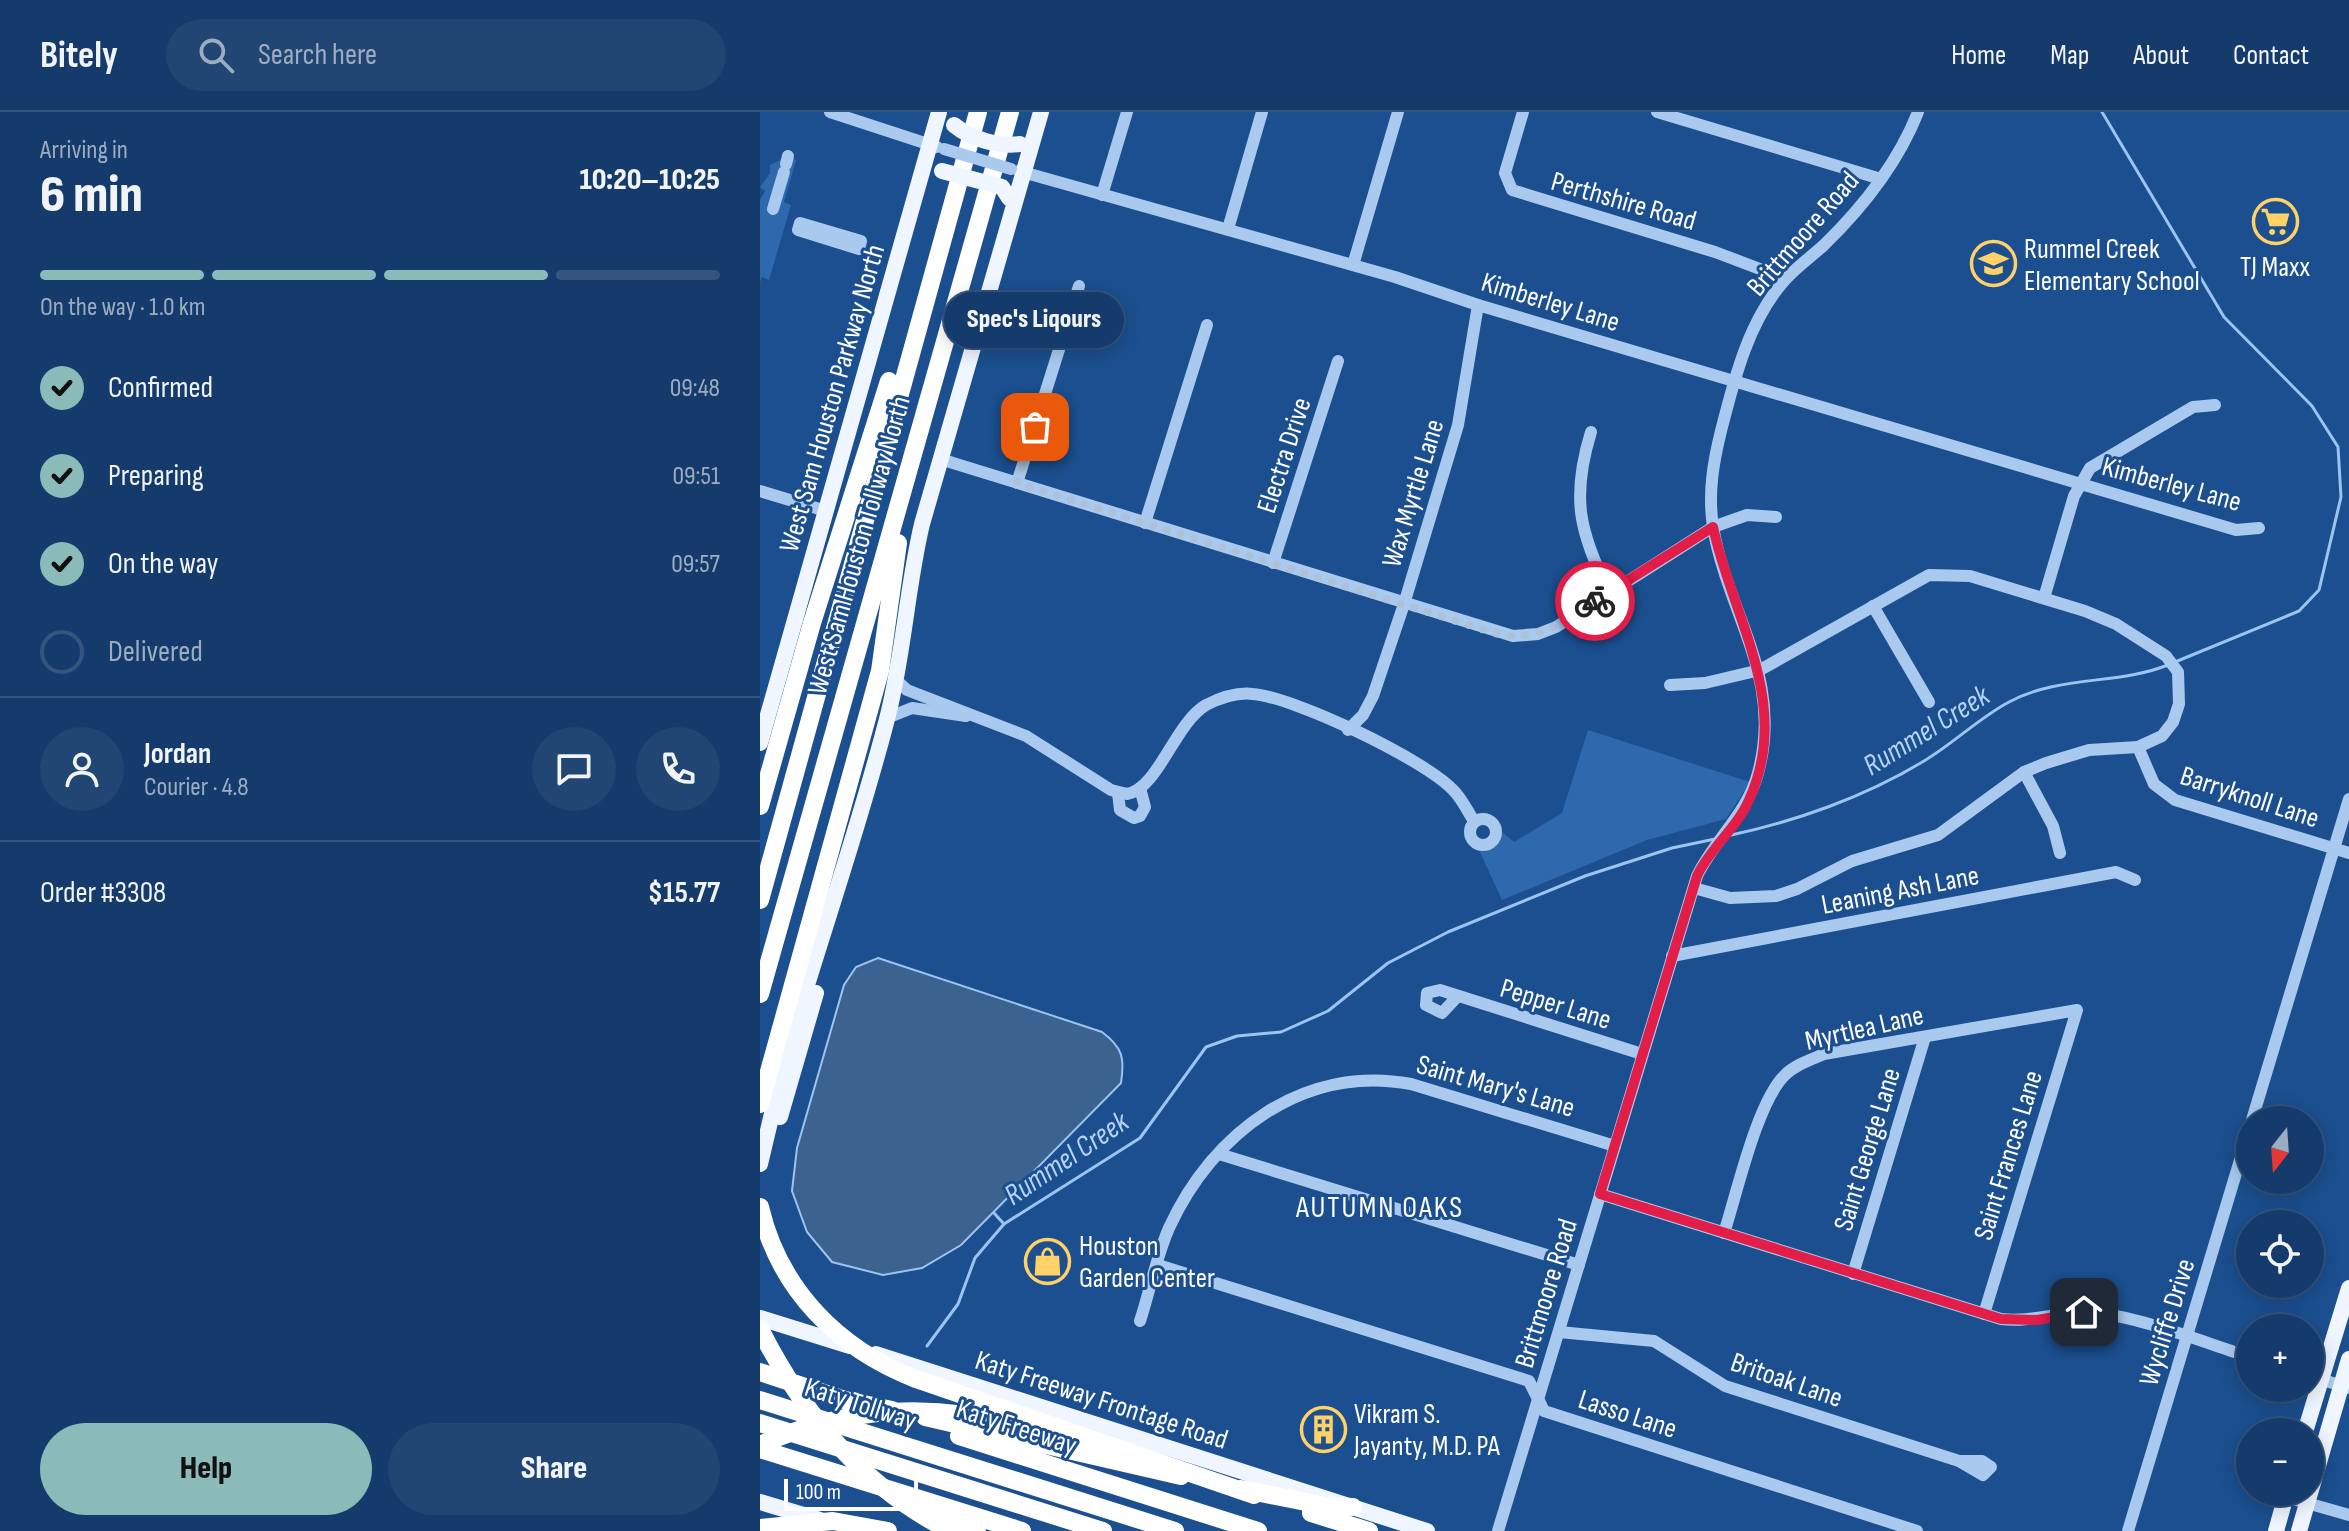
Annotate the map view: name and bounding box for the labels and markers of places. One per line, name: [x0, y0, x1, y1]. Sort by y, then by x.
supermarket icon: TJ Maxx: [2251, 198, 2299, 246]
place label: Rummel Creek Elementary School: [2024, 233, 2200, 298]
school or university icon: Rummel Creek Elementary School: [1969, 240, 2017, 288]
place label: TJ Maxx: [2240, 251, 2310, 284]
callout: Spec's Liqours: [945, 291, 1125, 347]
pin: [1001, 393, 1069, 461]
place label: Houston Garden Center: [1079, 1230, 1215, 1295]
shop icon: Houston Garden Center: [1024, 1237, 1072, 1285]
pin: [2050, 1278, 2118, 1346]
place label: Vikram S. Jayanty, M.D. PA: [1353, 1398, 1501, 1463]
building icon: Vikram S. Jayanty, M.D. PA: [1299, 1405, 1347, 1453]

